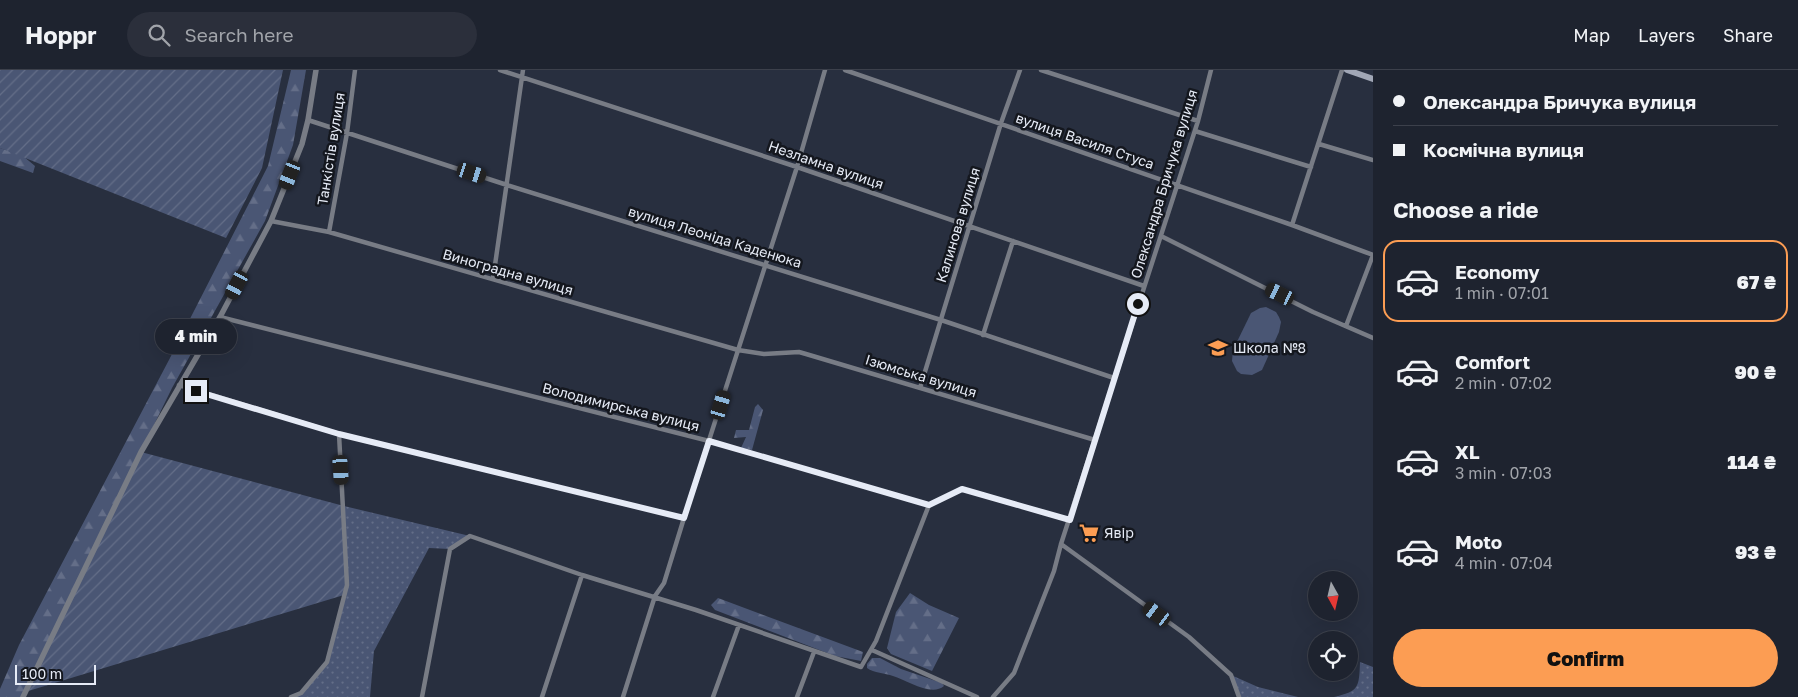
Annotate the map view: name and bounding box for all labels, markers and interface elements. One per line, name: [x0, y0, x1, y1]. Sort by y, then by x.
search box: [127, 12, 477, 57]
text: Hoppr: [25, 20, 97, 49]
icon: search: [145, 21, 173, 49]
text: Search here: [185, 23, 293, 46]
text: Map: [1573, 24, 1610, 46]
text: Layers: [1638, 24, 1695, 46]
text: Share: [1723, 24, 1773, 46]
street label: Олександра Бричука вулиця: [1127, 87, 1200, 280]
text: Олександра Бричука вулиця: [1423, 90, 1696, 113]
street label: Танкістів вулиця: [313, 91, 348, 207]
street label: вулиця Василя Стуса: [1014, 109, 1157, 172]
street label: Незламна вулиця: [766, 137, 886, 192]
text: Космічна вулиця: [1423, 138, 1584, 161]
car: [277, 158, 302, 192]
car: [455, 161, 488, 185]
street label: Калинова вулиця: [932, 165, 983, 284]
text: Choose a ride: [1393, 196, 1539, 223]
street label: вулиця Леоніда Каденюка: [626, 202, 804, 271]
street label: Виноградна вулиця: [441, 245, 575, 298]
icon: car: [1395, 259, 1440, 304]
text: Economy: [1455, 260, 1540, 283]
car: [223, 268, 250, 302]
text: 67 ₴: [1737, 270, 1776, 293]
car: [1263, 281, 1296, 307]
text: 1 min · 07:01: [1455, 283, 1549, 303]
route start: [1127, 293, 1149, 315]
callout: 4 min: [155, 318, 237, 354]
text: 4 min: [175, 326, 217, 346]
school or university icon: Школа №8: [1207, 337, 1229, 359]
place label: Школа №8: [1233, 339, 1306, 356]
icon: car: [1395, 349, 1440, 394]
street label: Ізюмська вулиця: [863, 350, 979, 401]
text: Comfort: [1455, 350, 1530, 373]
text: 90 ₴: [1734, 360, 1776, 383]
text: 2 min · 07:02: [1455, 373, 1552, 393]
street label: Володимирська вулиця: [541, 379, 701, 434]
route end: [185, 380, 207, 402]
car: [709, 388, 732, 422]
icon: car: [1395, 439, 1440, 484]
text: XL: [1455, 440, 1480, 463]
text: 114 ₴: [1727, 450, 1776, 473]
car: [332, 455, 349, 485]
text: 3 min · 07:03: [1455, 463, 1552, 483]
supermarket icon: Явiр: [1078, 522, 1100, 544]
place label: Явiр: [1104, 524, 1134, 541]
icon: car: [1395, 529, 1440, 574]
text: Moto: [1455, 530, 1502, 553]
text: 93 ₴: [1735, 540, 1776, 563]
text: 4 min · 07:04: [1455, 553, 1553, 573]
north arrow: [1308, 571, 1358, 621]
map controls: [1308, 571, 1358, 681]
car: [1140, 599, 1173, 629]
button: Confirm: [1393, 629, 1778, 687]
button: locate: [1308, 631, 1358, 681]
scale bar: [15, 662, 96, 685]
text: 100 m: [22, 665, 62, 682]

